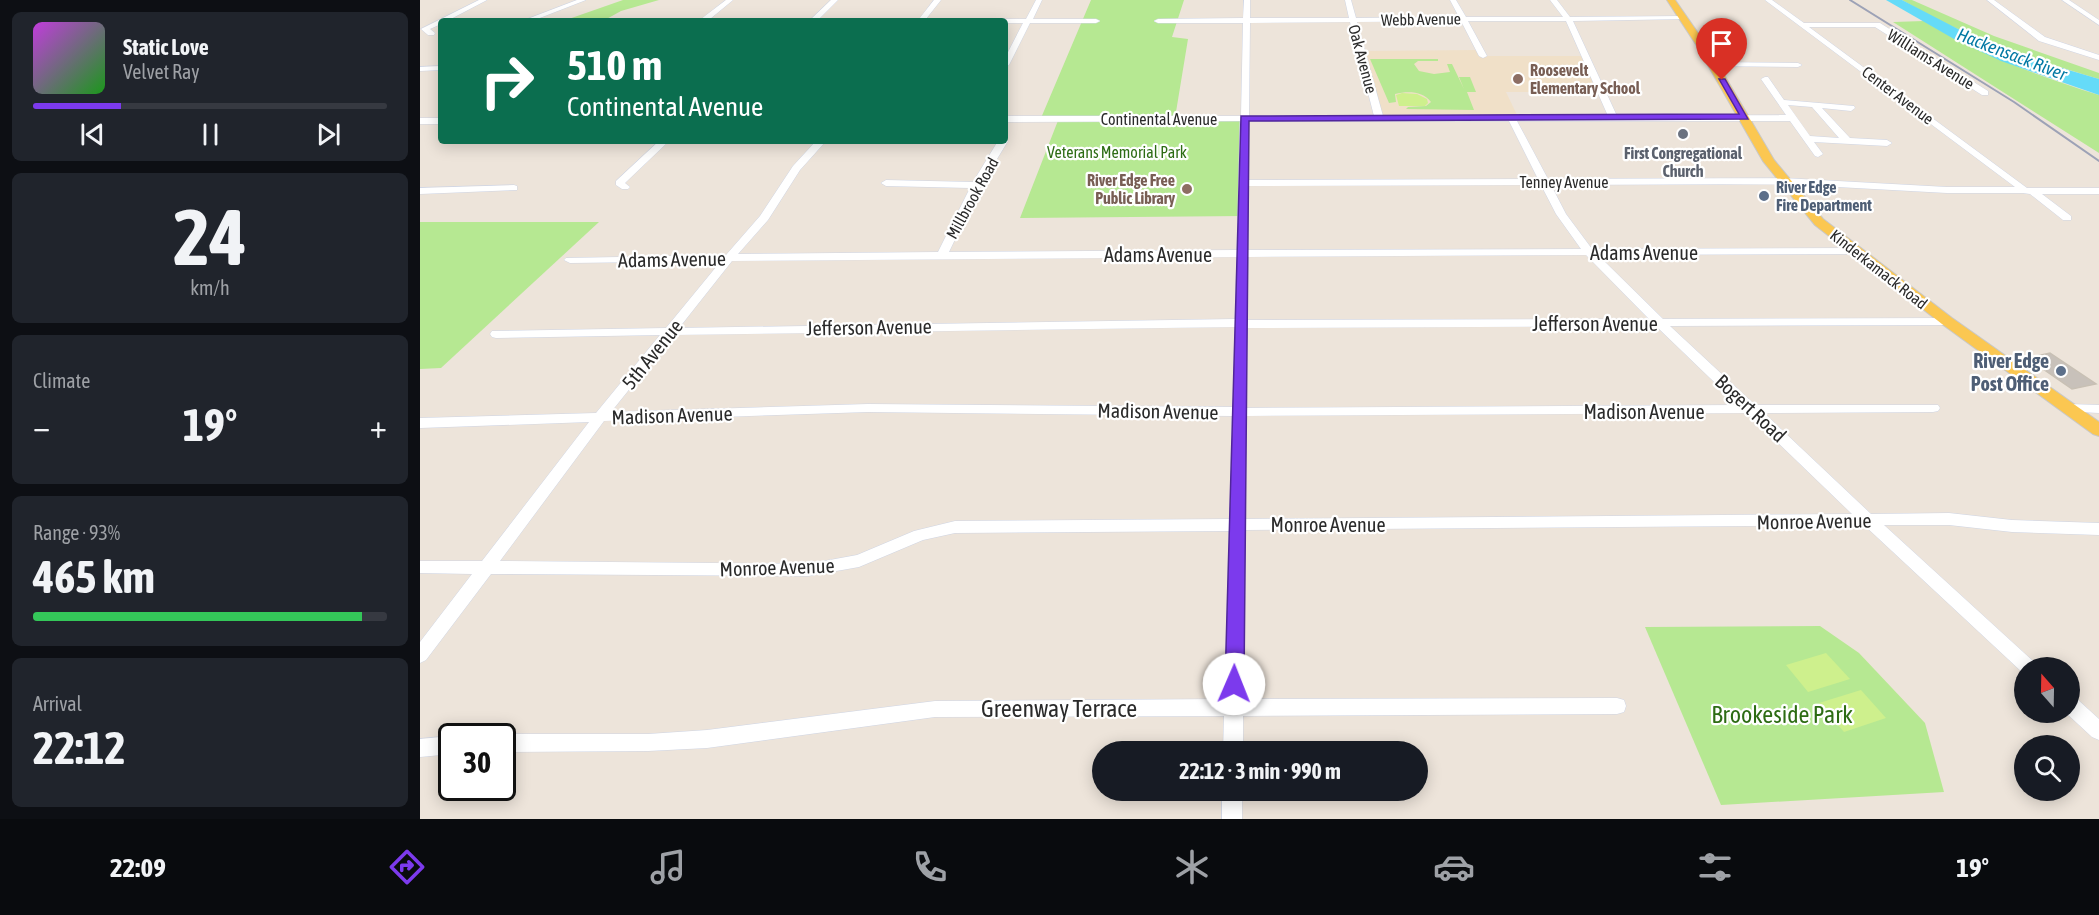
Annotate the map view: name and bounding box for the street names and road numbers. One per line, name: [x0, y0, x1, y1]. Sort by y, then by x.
street label: Webb Avenue: [1381, 9, 1461, 29]
street label: Oak Avenue: [1345, 23, 1381, 95]
street label: Williams Avenue: [1884, 25, 1978, 93]
street label: Center Avenue: [1859, 62, 1937, 128]
street label: Continental Avenue: [1101, 110, 1217, 128]
street label: Millbrook Road: [942, 154, 1002, 242]
street label: Tenney Avenue: [1519, 173, 1609, 192]
street label: Kinderkamack Road: [1827, 226, 1931, 312]
street label: Adams Avenue: [1590, 241, 1698, 264]
street label: Adams Avenue: [1104, 243, 1212, 266]
street label: Adams Avenue: [618, 247, 726, 271]
street label: Jefferson Avenue: [1532, 312, 1658, 335]
street label: Jefferson Avenue: [806, 314, 932, 340]
street label: 5th Avenue: [617, 315, 687, 393]
street label: Bogert Road: [1711, 369, 1791, 447]
street label: Madison Avenue: [1097, 398, 1219, 424]
street label: Madison Avenue: [1583, 400, 1705, 423]
street label: Madison Avenue: [611, 401, 733, 429]
street label: Monroe Avenue: [1756, 508, 1872, 534]
street label: Monroe Avenue: [1271, 513, 1385, 536]
street label: Monroe Avenue: [719, 554, 835, 580]
street label: Greenway Terrace: [981, 695, 1137, 722]

